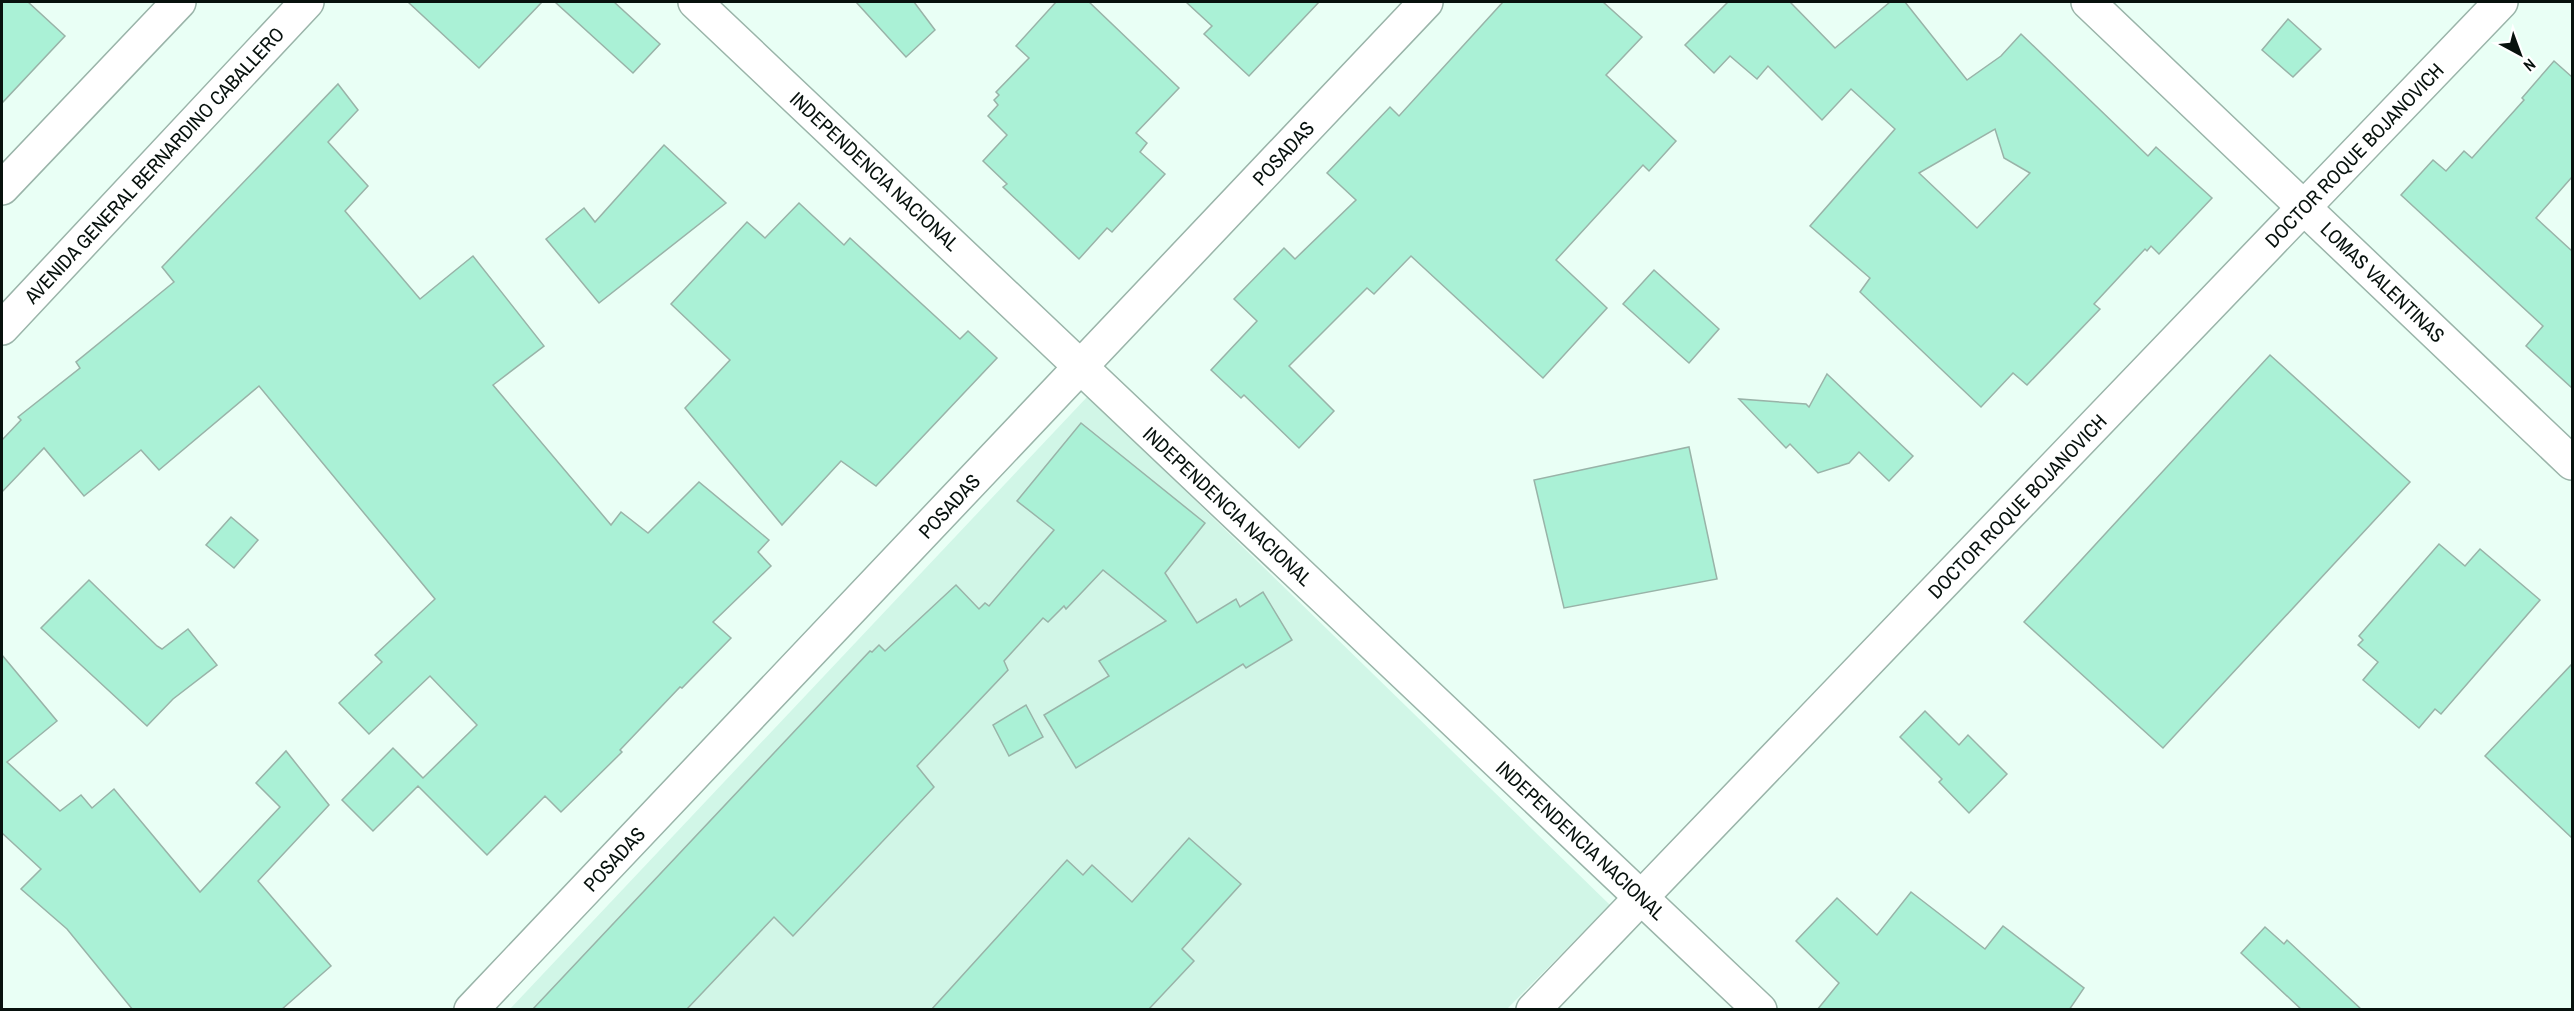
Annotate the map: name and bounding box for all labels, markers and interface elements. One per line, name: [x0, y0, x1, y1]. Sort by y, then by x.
street label: AVENIDA GENERAL BERNARDINO CABALLERO: [18, 21, 290, 310]
north arrow: [2490, 24, 2550, 84]
text: N: [2519, 54, 2541, 77]
street label: DOCTOR ROQUE BOJANOVICH: [2259, 57, 2449, 253]
street label: INDEPENDENCIA NACIONAL: [784, 85, 966, 257]
street label: POSADAS: [1246, 115, 1320, 191]
street label: LOMAS VALENTINAS: [2315, 216, 2451, 348]
street label: DOCTOR ROQUE BOJANOVICH: [1922, 408, 2112, 604]
street label: INDEPENDENCIA NACIONAL: [1137, 420, 1319, 592]
street label: POSADAS: [912, 468, 986, 544]
street label: INDEPENDENCIA NACIONAL: [1490, 754, 1672, 926]
street label: POSADAS: [577, 821, 651, 897]

